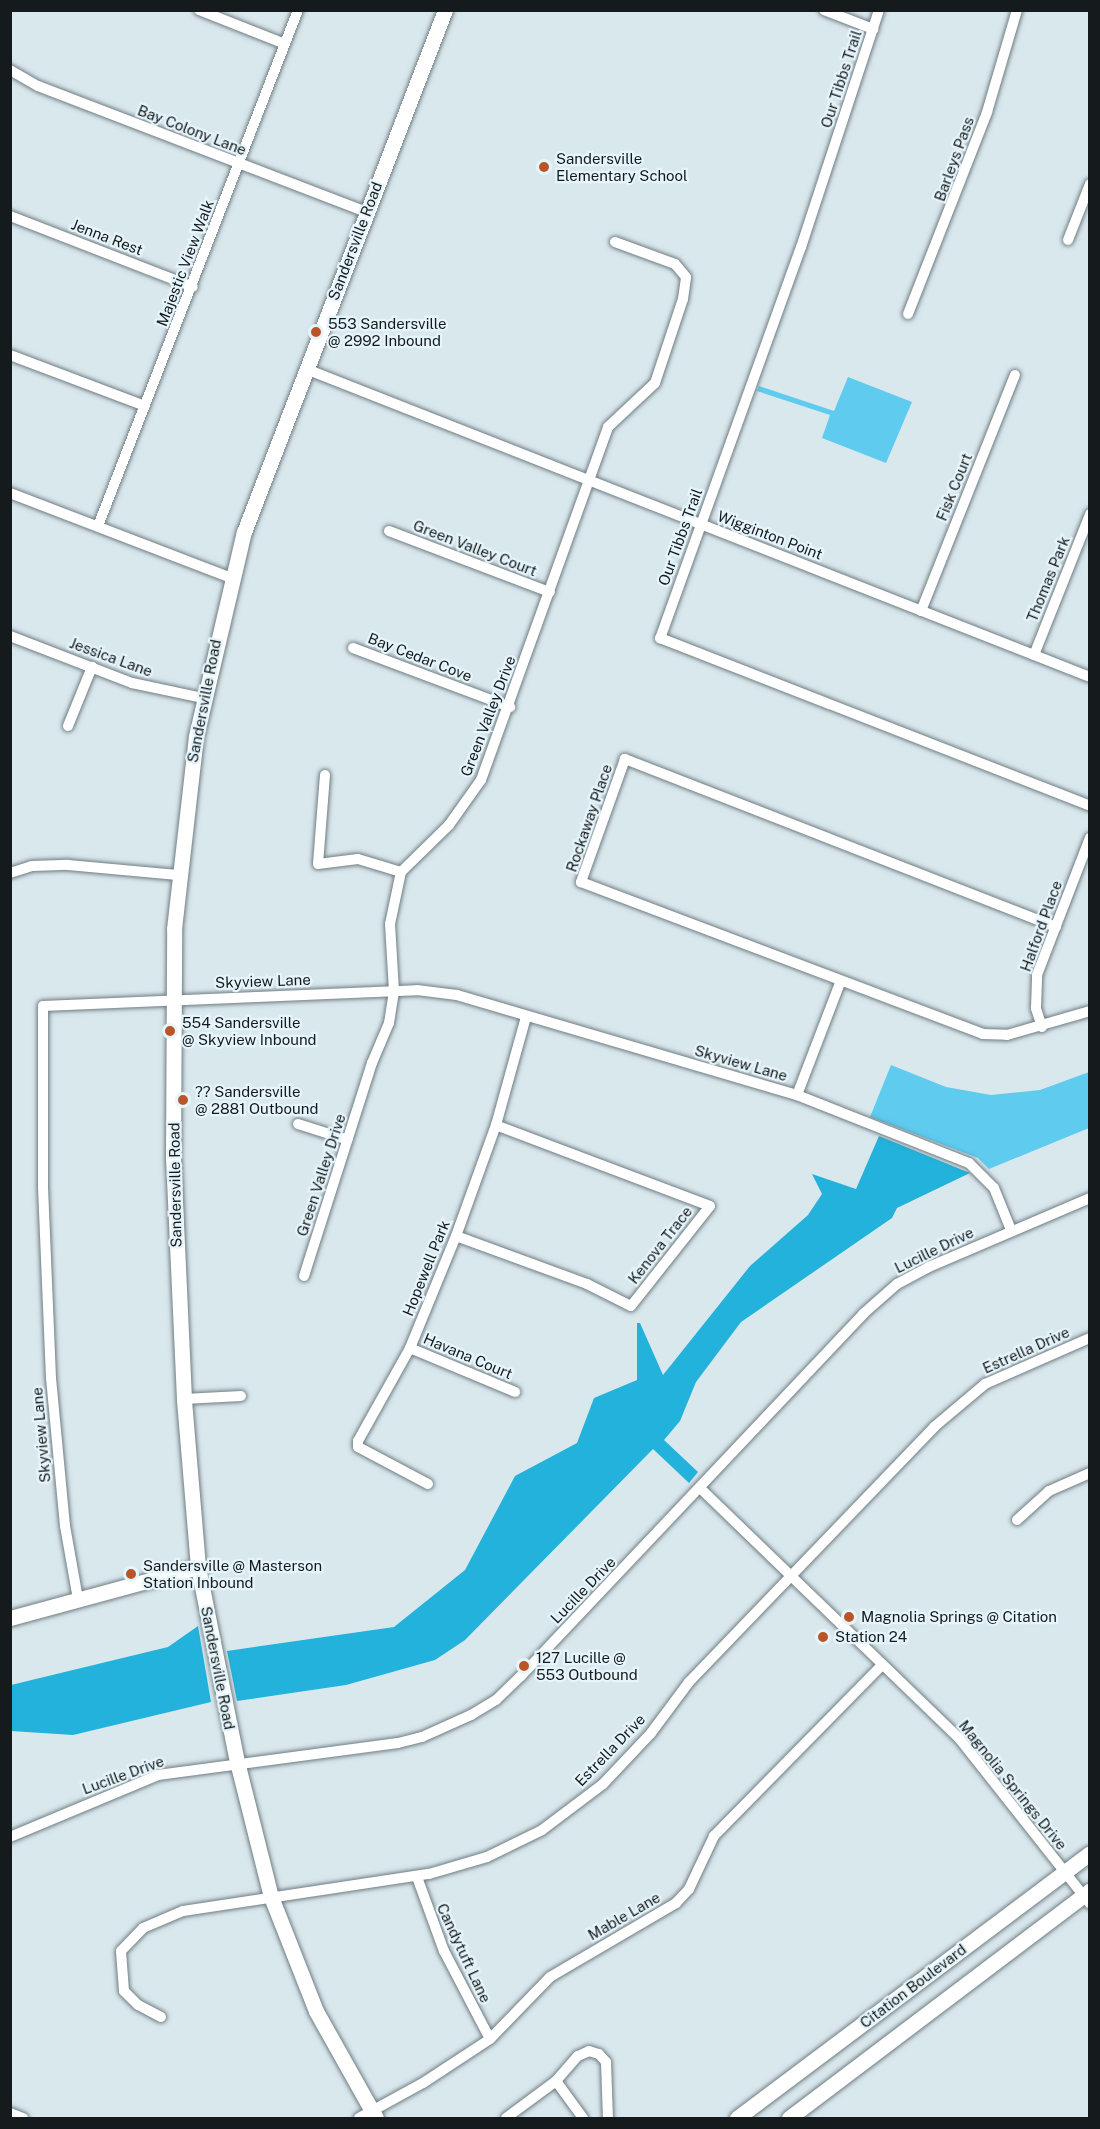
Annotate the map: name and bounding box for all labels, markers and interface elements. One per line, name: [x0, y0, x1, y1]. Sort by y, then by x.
street label: Our Tibbs Trail: [817, 28, 865, 130]
street label: Bay Colony Lane: [135, 101, 249, 159]
street label: Barleys Pass: [930, 114, 978, 204]
place label: Sandersville Elementary School: [556, 149, 688, 184]
marker: Sandersville Elementary School: [537, 160, 551, 174]
street label: Sandersville Road: [324, 179, 386, 303]
street label: Majestic View Walk: [152, 197, 218, 329]
street label: Jenna Rest: [69, 215, 145, 259]
place label: 553 Sandersville @ 2992 Inbound: [328, 314, 446, 349]
marker: 553 Sandersville @ 2992 Inbound: [309, 325, 323, 339]
street label: Fisk Court: [932, 451, 976, 523]
street label: Our Tibbs Trail: [654, 486, 706, 588]
street label: Wigginton Point: [715, 507, 825, 563]
street label: Green Valley Court: [410, 516, 540, 580]
street label: Thomas Park: [1023, 534, 1073, 624]
street label: Bay Cedar Cove: [365, 629, 475, 685]
street label: Jessica Lane: [67, 634, 155, 680]
street label: Sandersville Road: [183, 638, 225, 764]
street label: Green Valley Drive: [457, 653, 519, 779]
street label: Rockaway Place: [562, 762, 616, 874]
street label: Halford Place: [1016, 878, 1066, 974]
street label: Skyview Lane: [215, 970, 311, 992]
place label: 554 Sandersville @ Skyview Inbound: [182, 1013, 317, 1048]
marker: 554 Sandersville @ Skyview Inbound: [163, 1024, 177, 1038]
street label: Skyview Lane: [693, 1041, 789, 1085]
place label: ?? Sandersville @ 2881 Outbound: [195, 1082, 318, 1117]
marker: ?? Sandersville @ 2881 Outbound: [176, 1093, 190, 1107]
street label: Green Valley Drive: [293, 1111, 349, 1239]
street label: Sandersville Road: [165, 1122, 185, 1248]
street label: Kenova Trace: [624, 1203, 696, 1287]
street label: Hopewell Park: [399, 1217, 453, 1319]
street label: Lucille Drive: [892, 1223, 976, 1277]
street label: Estrella Drive: [980, 1323, 1072, 1377]
street label: Havana Court: [421, 1329, 515, 1383]
street label: Skyview Lane: [28, 1387, 54, 1483]
street label: Lucille Drive: [547, 1553, 619, 1627]
place label: Sandersville @ Masterson Station Inbound: [143, 1556, 322, 1591]
marker: Sandersville @ Masterson Station Inbound: [124, 1567, 138, 1581]
street label: Sandersville Road: [197, 1605, 239, 1731]
place label: Magnolia Springs @ Citation: [861, 1608, 1057, 1626]
marker: Magnolia Springs @ Citation: [842, 1610, 856, 1624]
place label: Station 24: [835, 1628, 907, 1646]
marker: Station 24: [816, 1630, 830, 1644]
place label: 127 Lucille @ 553 Outbound: [536, 1648, 638, 1683]
marker: 127 Lucille @ 553 Outbound: [517, 1659, 531, 1673]
street label: Estrella Drive: [571, 1710, 649, 1790]
street label: Magnolia Springs Drive: [955, 1717, 1071, 1853]
street label: Lucille Drive: [80, 1752, 166, 1798]
street label: Mable Lane: [585, 1888, 663, 1944]
street label: Candytuft Lane: [433, 1900, 495, 2006]
street label: Citation Boulevard: [856, 1940, 970, 2032]

